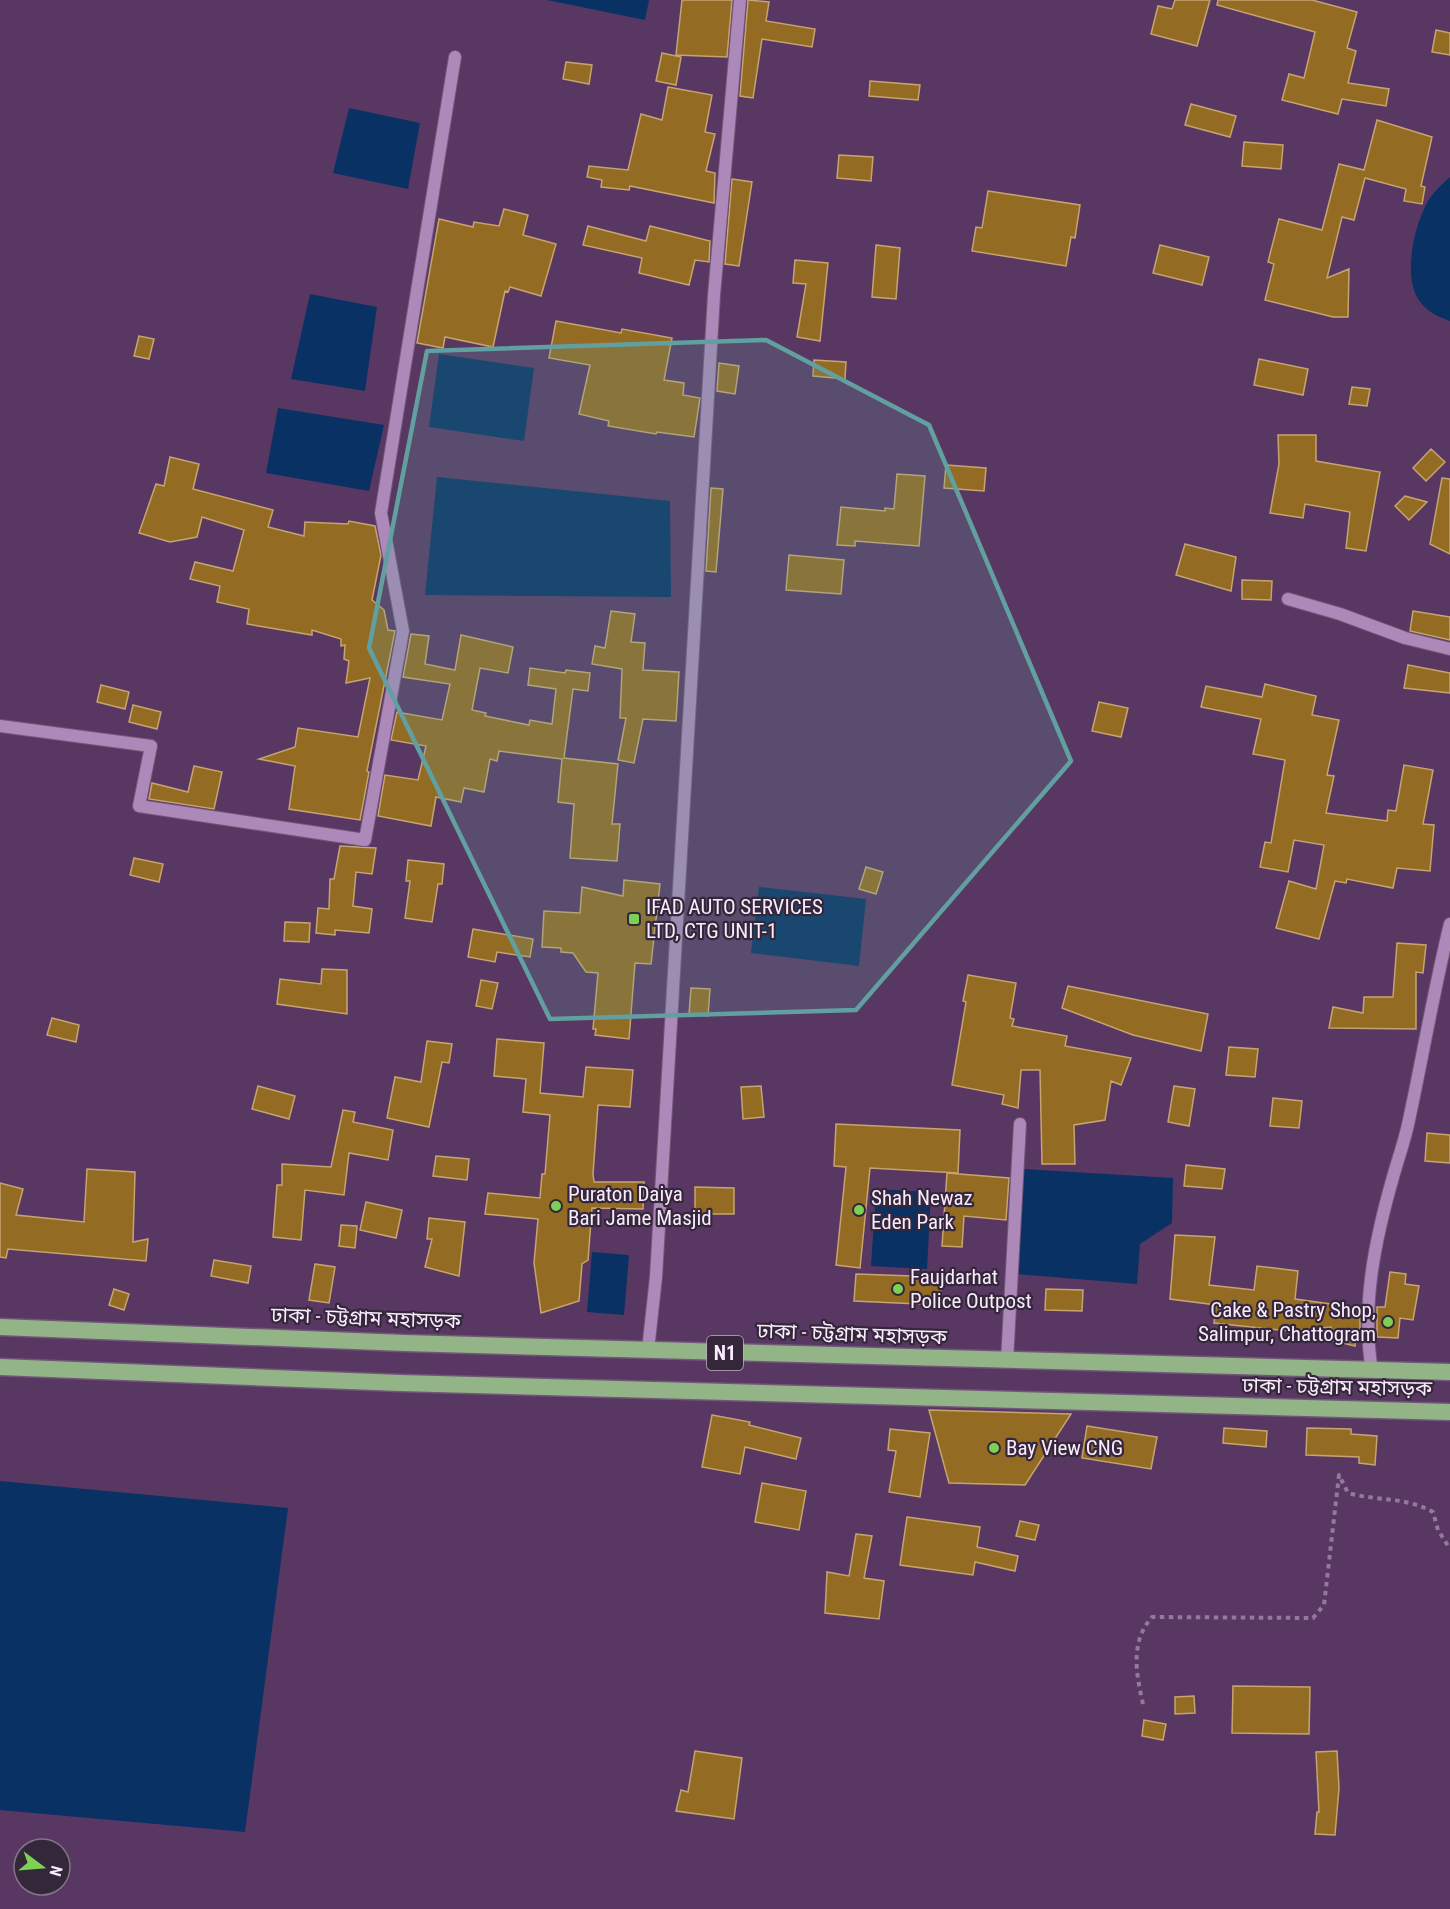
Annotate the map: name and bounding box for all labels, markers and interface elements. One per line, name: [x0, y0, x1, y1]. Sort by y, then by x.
place label: IFAD AUTO SERVICES LTD, CTG UNIT-1: [646, 895, 823, 943]
marker: IFAD AUTO SERVICES LTD, CTG UNIT-1: [627, 912, 641, 926]
place label: Puraton Daiya Bari Jame Masjid: [568, 1182, 712, 1230]
place label: Shah Newaz Eden Park: [871, 1186, 973, 1234]
marker: Puraton Daiya Bari Jame Masjid: [549, 1199, 563, 1213]
marker: Shah Newaz Eden Park: [852, 1203, 866, 1217]
place label: Faujdarhat Police Outpost: [910, 1265, 1032, 1313]
marker: Faujdarhat Police Outpost: [891, 1282, 905, 1296]
place label: Cake & Pastry Shop, Salimpur, Chattogram: [1198, 1298, 1376, 1346]
street label: ঢাকা - চট্টগ্রাম মহাসড়ক: [270, 1303, 462, 1333]
marker: Cake & Pastry Shop, Salimpur, Chattogram: [1381, 1315, 1395, 1329]
street label: ঢাকা - চট্টগ্রাম মহাসড়ক: [756, 1319, 948, 1349]
road number: N1: [707, 1336, 743, 1370]
street label: ঢাকা - চট্টগ্রাম মহাসড়ক: [1241, 1373, 1433, 1401]
place label: Bay View CNG: [1006, 1436, 1123, 1460]
marker: Bay View CNG: [987, 1441, 1001, 1455]
north arrow: [12, 1837, 72, 1897]
text: N: [45, 1864, 66, 1878]

